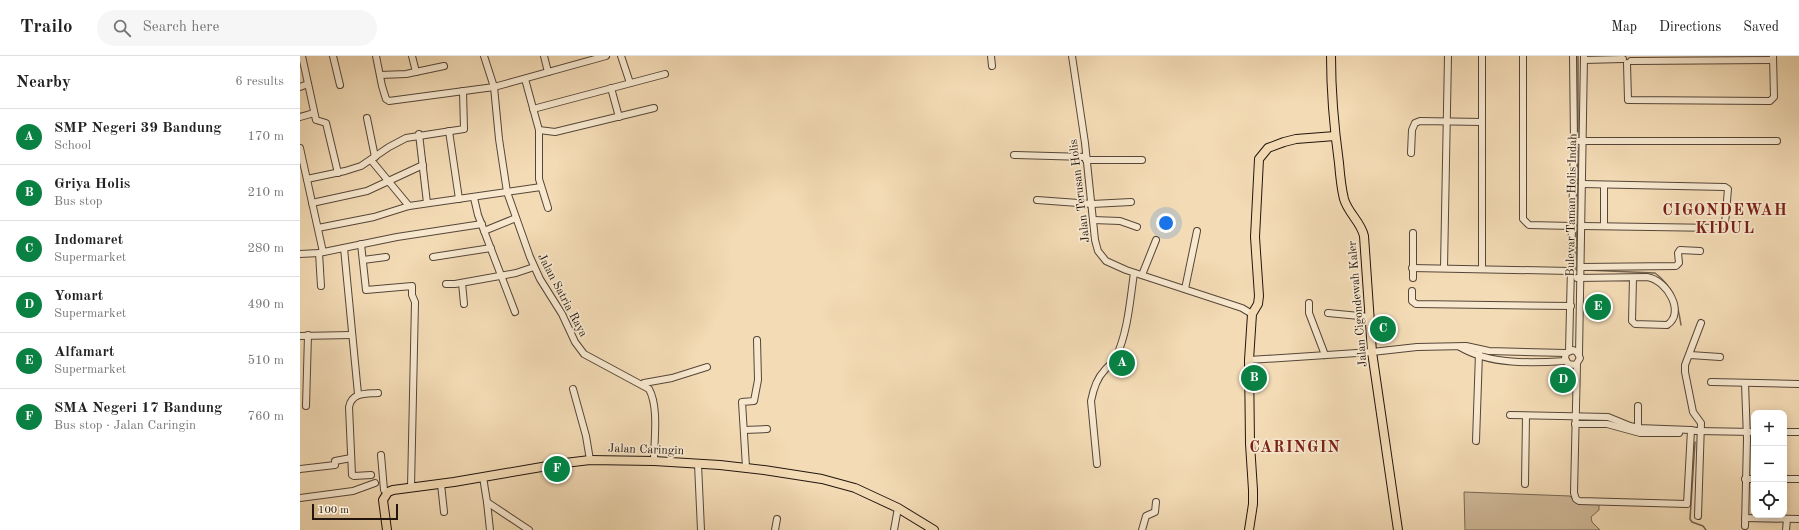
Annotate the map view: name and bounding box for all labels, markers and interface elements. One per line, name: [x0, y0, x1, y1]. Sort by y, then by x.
search box: [97, 10, 377, 46]
icon: search: [111, 17, 133, 39]
text: Trailo: [20, 18, 73, 37]
text: Search here: [143, 20, 219, 35]
text: Map: [1611, 20, 1637, 34]
text: Directions: [1659, 20, 1721, 34]
text: Saved: [1743, 20, 1779, 34]
text: Nearby: [16, 74, 71, 91]
text: 6 results: [235, 75, 284, 88]
text: SMP Negeri 39 Bandung: [54, 121, 222, 136]
text: A: [24, 130, 34, 143]
text: 170 m: [247, 130, 284, 143]
street label: Bulevar Taman Holis Indah: [1565, 133, 1579, 277]
street label: Jalan Terusan Holis: [1068, 138, 1092, 243]
text: School: [54, 139, 91, 152]
text: Griya Holis: [54, 177, 130, 192]
text: B: [24, 186, 34, 199]
text: 210 m: [247, 186, 284, 199]
text: Bus stop: [54, 195, 103, 208]
district label: CIGONDEWAH KIDUL: [1662, 203, 1788, 237]
your location: [1156, 213, 1176, 233]
text: Indomaret: [54, 233, 123, 248]
street label: Jalan Cigondewah Kaler: [1346, 240, 1370, 368]
text: C: [25, 242, 33, 255]
text: 280 m: [247, 242, 284, 255]
text: Supermarket: [54, 251, 126, 264]
street label: Jalan Satria Raya: [535, 252, 589, 339]
text: Yomart: [54, 289, 103, 304]
pin: E: [1585, 292, 1611, 322]
text: D: [24, 298, 34, 311]
text: 490 m: [247, 298, 284, 311]
text: Supermarket: [54, 307, 126, 320]
pin: C: [1370, 314, 1396, 344]
text: Alfamart: [54, 345, 114, 360]
pin: A: [1109, 348, 1135, 378]
text: E: [25, 354, 33, 367]
text: 510 m: [247, 354, 284, 367]
text: Supermarket: [54, 363, 126, 376]
pin: B: [1241, 363, 1267, 393]
pin: D: [1550, 365, 1576, 395]
text: SMA Negeri 17 Bandung: [54, 401, 222, 416]
text: F: [25, 410, 33, 423]
text: 760 m: [247, 410, 284, 423]
map controls: [1751, 410, 1787, 518]
button: +: [1751, 410, 1787, 446]
text: Bus stop · Jalan Caringin: [54, 419, 196, 432]
district label: CARINGIN: [1249, 440, 1341, 456]
street label: Jalan Caringin: [608, 443, 685, 457]
button: −: [1751, 446, 1787, 482]
pin: F: [544, 454, 570, 484]
button: locate: [1751, 482, 1787, 518]
scale bar: [312, 502, 398, 521]
text: 100 m: [318, 505, 349, 516]

